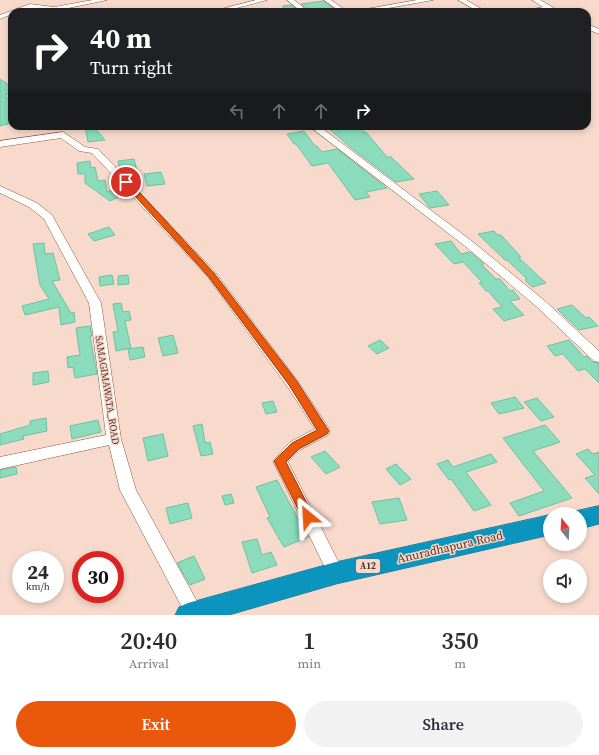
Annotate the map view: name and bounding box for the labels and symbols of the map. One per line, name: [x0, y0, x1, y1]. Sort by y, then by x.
pin: [109, 165, 143, 199]
street label: SAMAGIMAWATA_ROAD: [92, 335, 123, 445]
position arrow: [287, 496, 329, 538]
north arrow: [543, 507, 587, 551]
street label: Anuradhapura Road: [396, 527, 505, 567]
speed limit sign: 30: [72, 551, 124, 603]
road number: A12: [356, 559, 380, 573]

